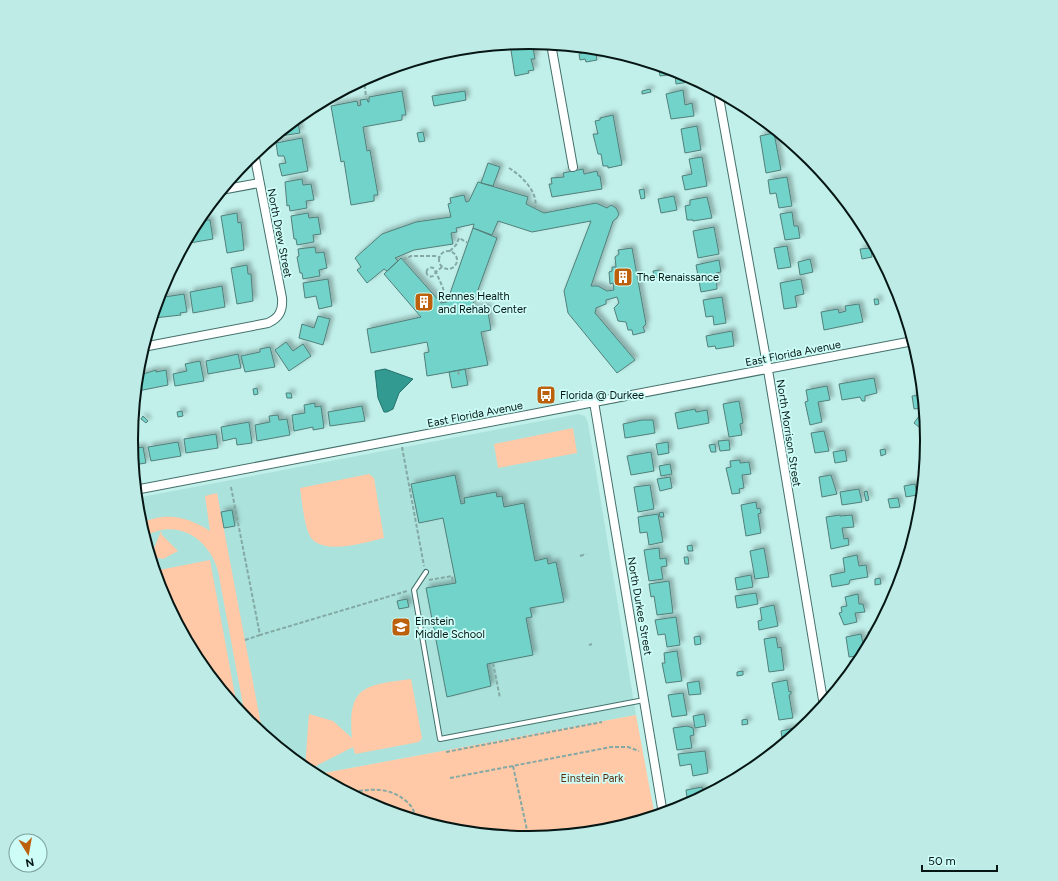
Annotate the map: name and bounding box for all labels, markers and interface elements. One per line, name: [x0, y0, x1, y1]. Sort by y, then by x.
street label: North Drew Street: [264, 187, 295, 279]
building icon: The Renaissance: [612, 266, 634, 288]
place label: The Renaissance: [637, 271, 719, 284]
place label: Rennes Health and Rehab Center: [438, 290, 527, 316]
building icon: Rennes Health and Rehab Center: [413, 291, 435, 313]
street label: East Florida Avenue: [744, 338, 842, 369]
street label: North Morrison Street: [774, 378, 803, 488]
bus stop icon: Florida @ Durkee: [535, 384, 557, 406]
place label: Florida @ Durkee: [560, 389, 644, 402]
street label: East Florida Avenue: [426, 399, 524, 430]
street label: North Durkee Street: [624, 556, 655, 656]
place label: Einstein Middle School: [415, 615, 485, 641]
school or university icon: Einstein Middle School: [390, 616, 412, 638]
park label: Einstein Park: [561, 772, 624, 785]
north arrow: [8, 833, 48, 873]
scale bar: [922, 847, 997, 873]
text: 50 m: [928, 854, 956, 868]
text: N: [24, 855, 35, 870]

